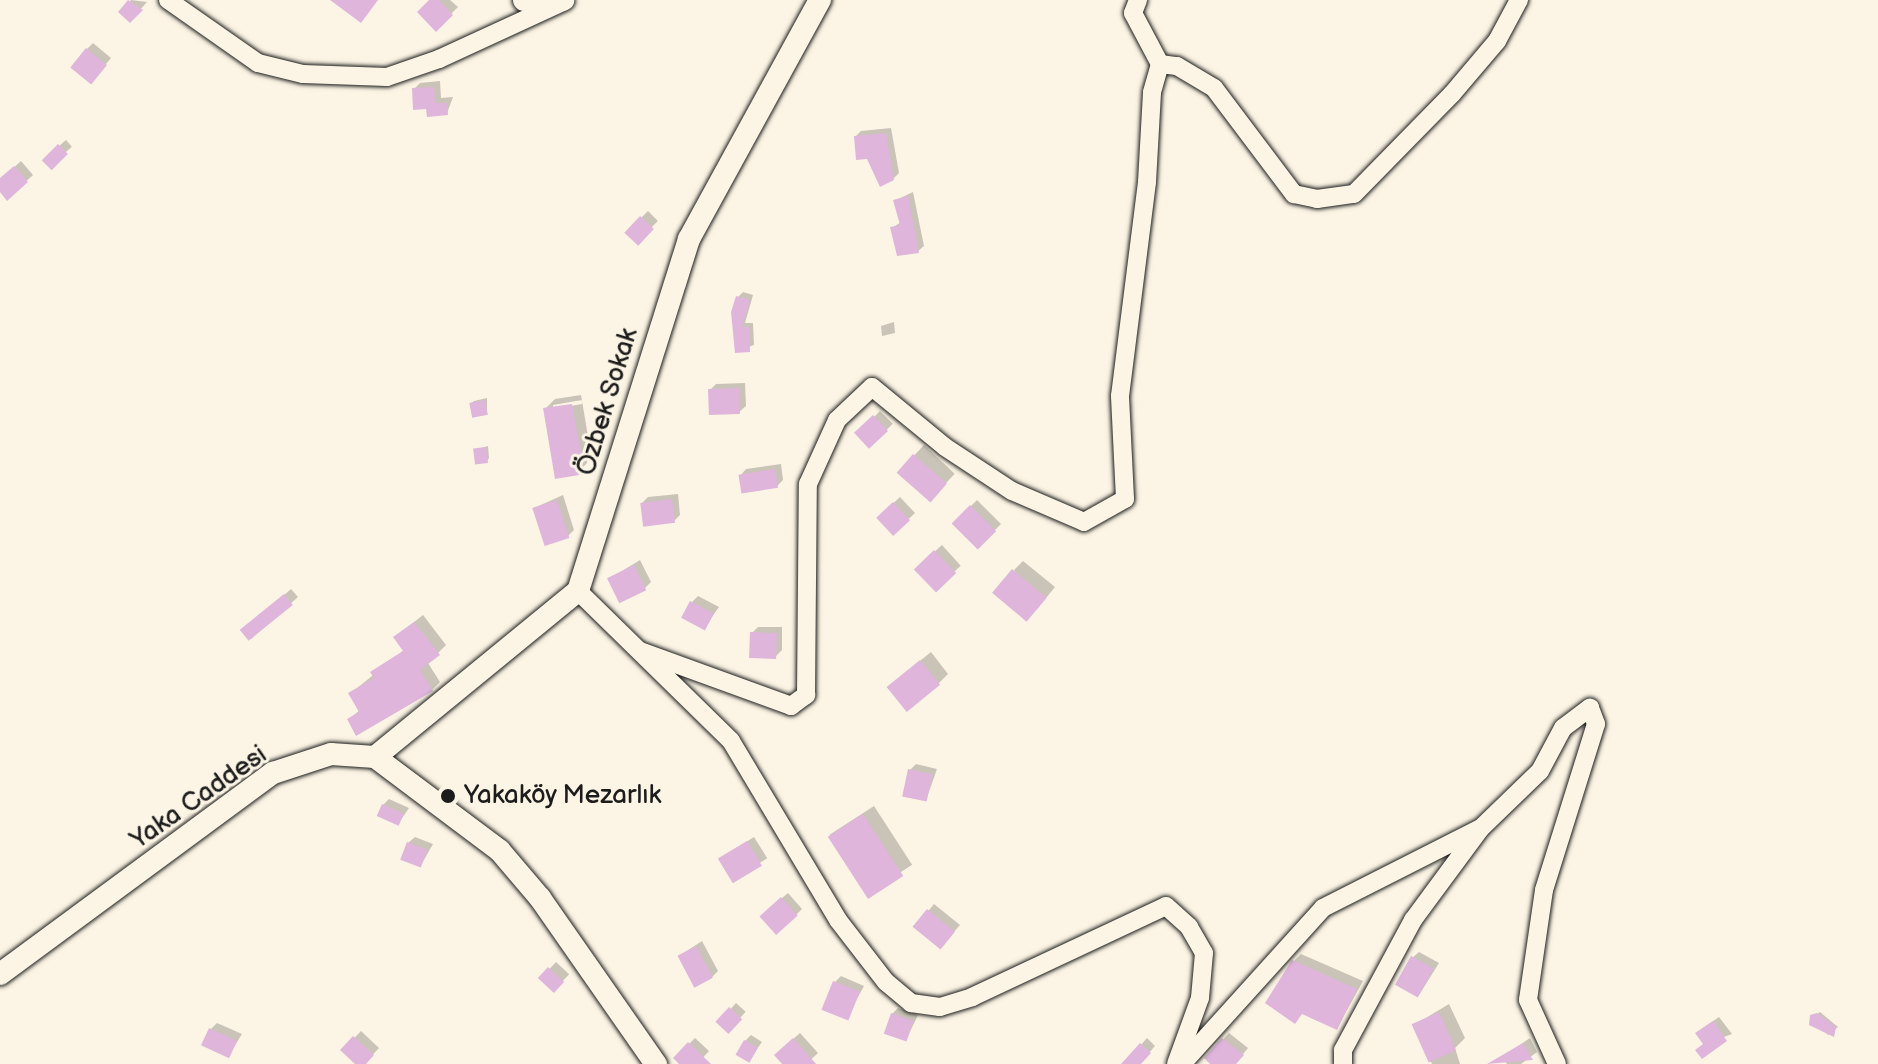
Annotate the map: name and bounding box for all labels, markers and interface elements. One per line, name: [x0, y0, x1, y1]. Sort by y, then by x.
street label: Özbek Sokak: [571, 324, 645, 480]
street label: Yaka Caddesi: [125, 740, 273, 856]
place label: Yakaköy Mezarlık: [464, 780, 663, 812]
marker: Yakaköy Mezarlık: [439, 787, 457, 805]

